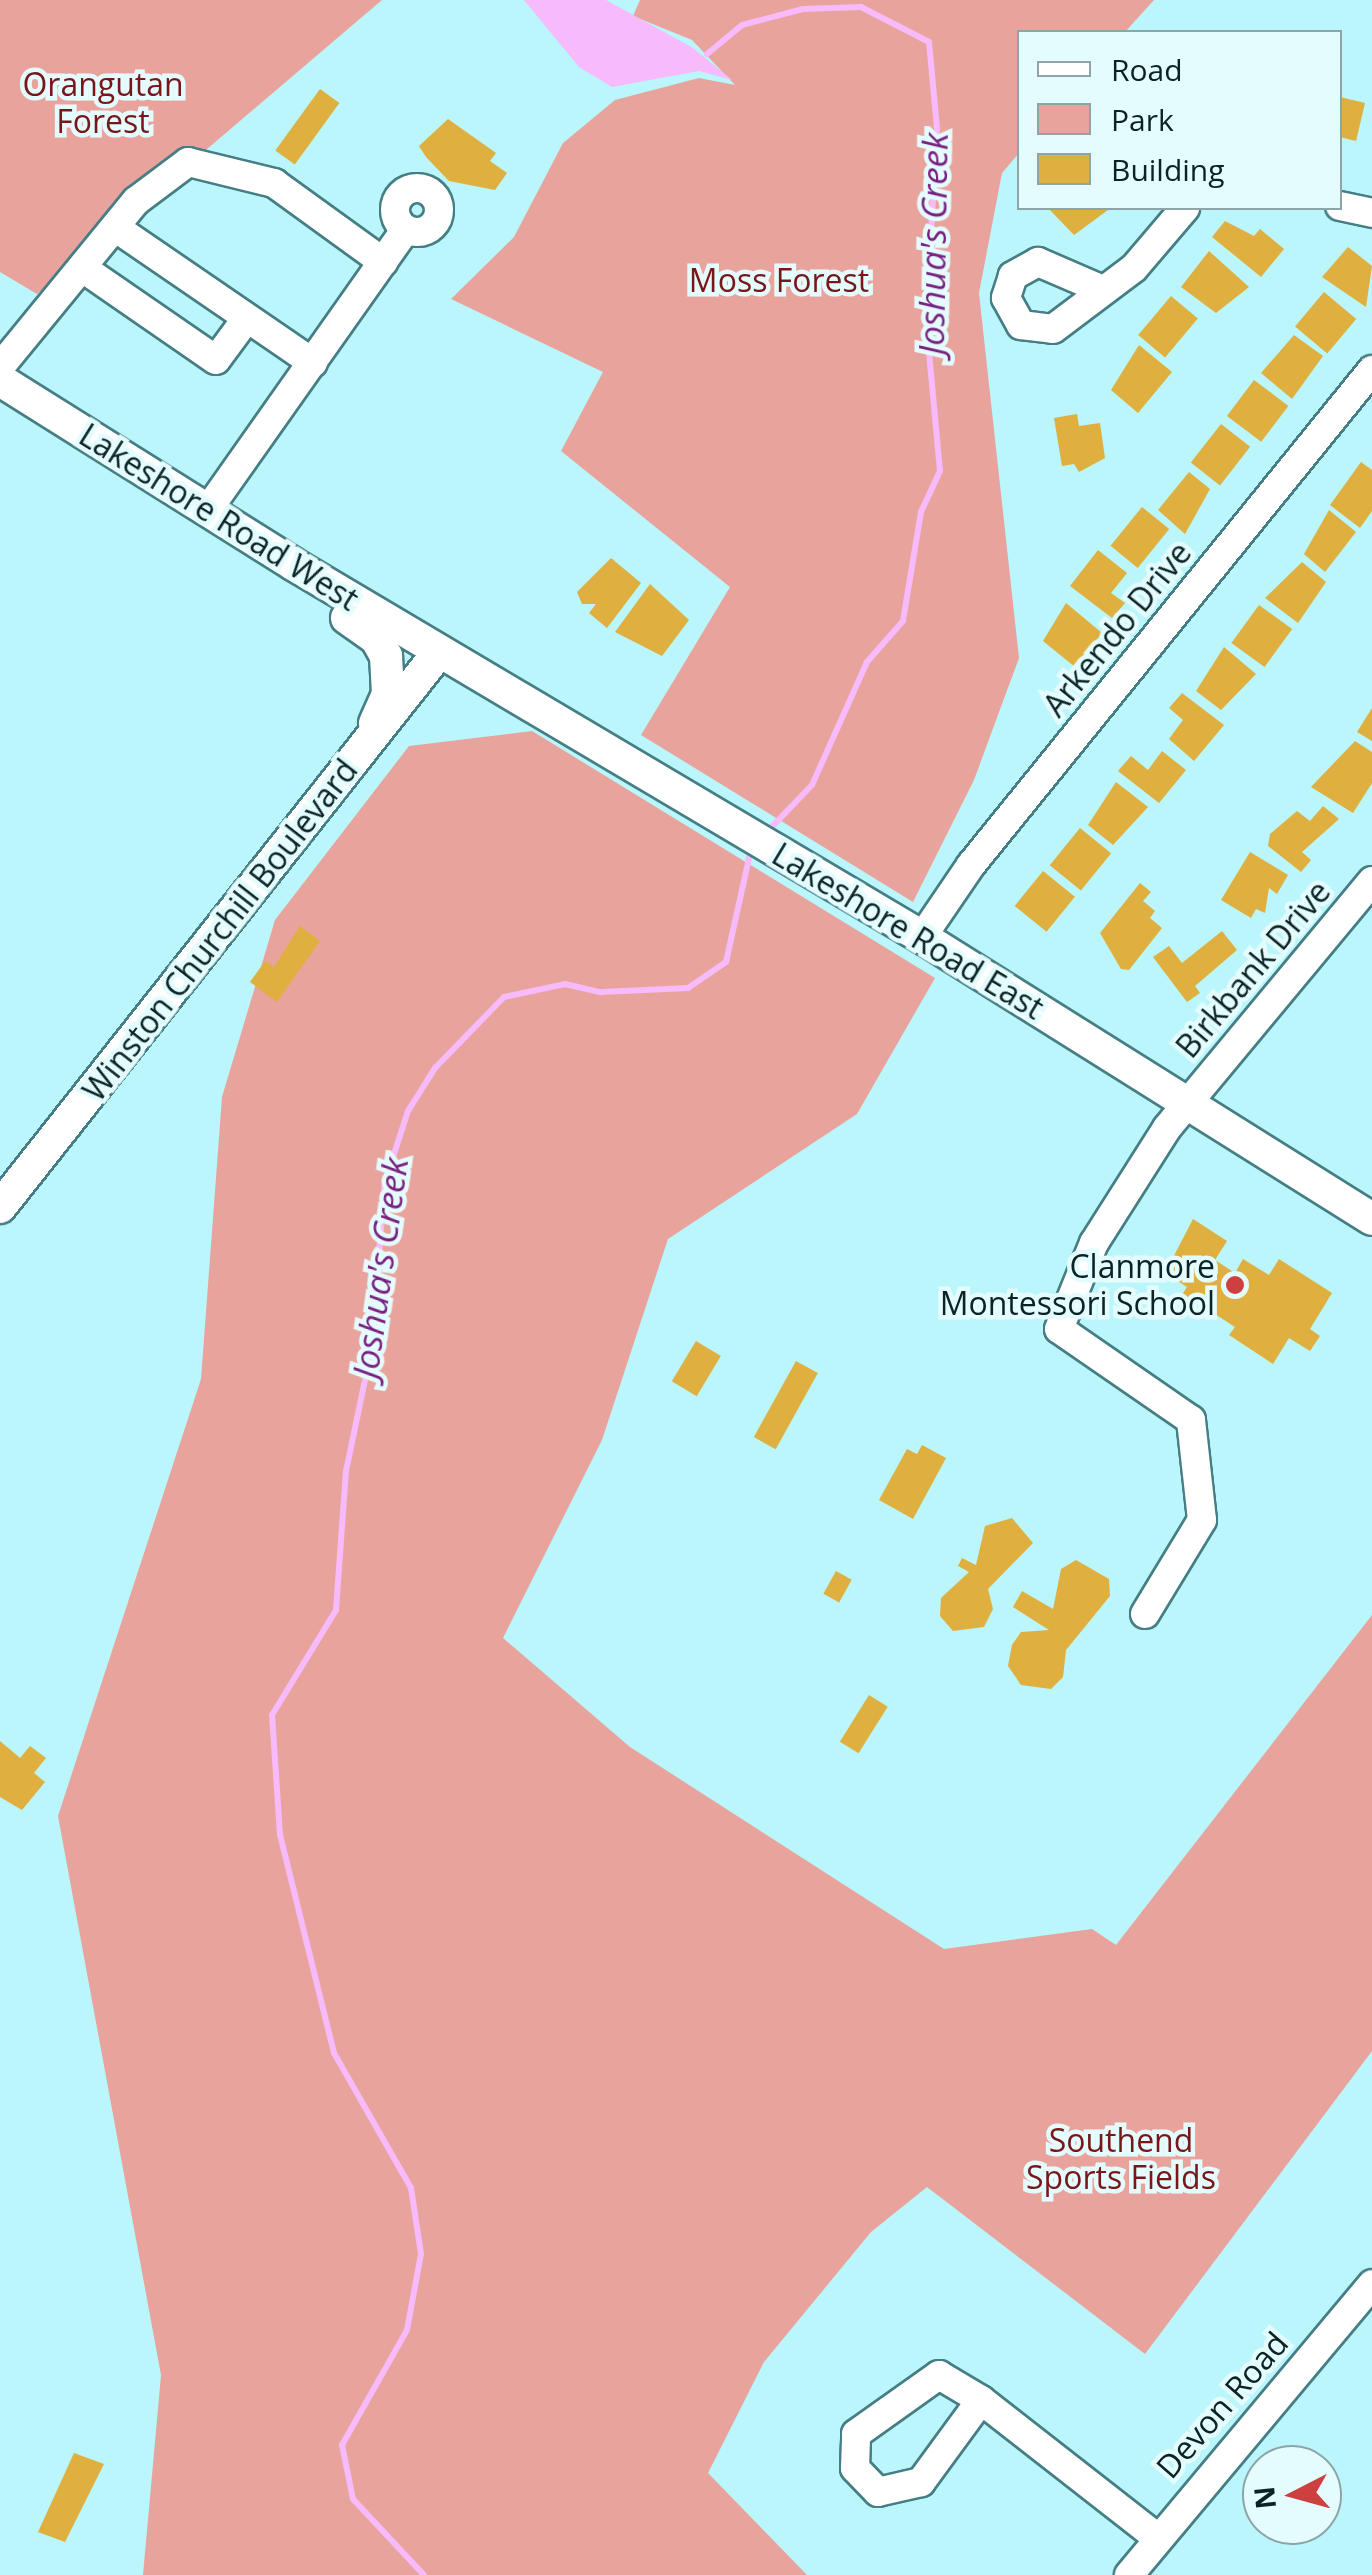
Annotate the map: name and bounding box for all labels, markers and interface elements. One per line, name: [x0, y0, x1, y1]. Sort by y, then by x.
legend: [1017, 30, 1342, 210]
text: Road: [1111, 49, 1183, 90]
park label: Orangutan Forest: [22, 66, 184, 141]
text: Park: [1111, 99, 1174, 140]
water label: Joshua's Creek: [910, 132, 956, 356]
text: Building: [1111, 149, 1225, 190]
park label: Moss Forest: [689, 261, 869, 299]
street label: Lakeshore Road West: [72, 416, 366, 618]
street label: Arkendo Drive: [1035, 534, 1199, 724]
street label: Winston Churchill Boulevard: [75, 751, 365, 1109]
street label: Lakeshore Road East: [765, 835, 1051, 1027]
street label: Birkbank Drive: [1168, 873, 1338, 1065]
water label: Joshua's Creek: [344, 1155, 416, 1381]
place label: Clanmore Montessori School: [940, 1248, 1215, 1323]
marker: Clanmore Montessori School: [1224, 1274, 1246, 1296]
park label: Southend Sports Fields: [1026, 2122, 1216, 2197]
street label: Devon Road: [1148, 2324, 1296, 2486]
north arrow: [1242, 2445, 1342, 2545]
text: N: [1244, 2485, 1284, 2511]

